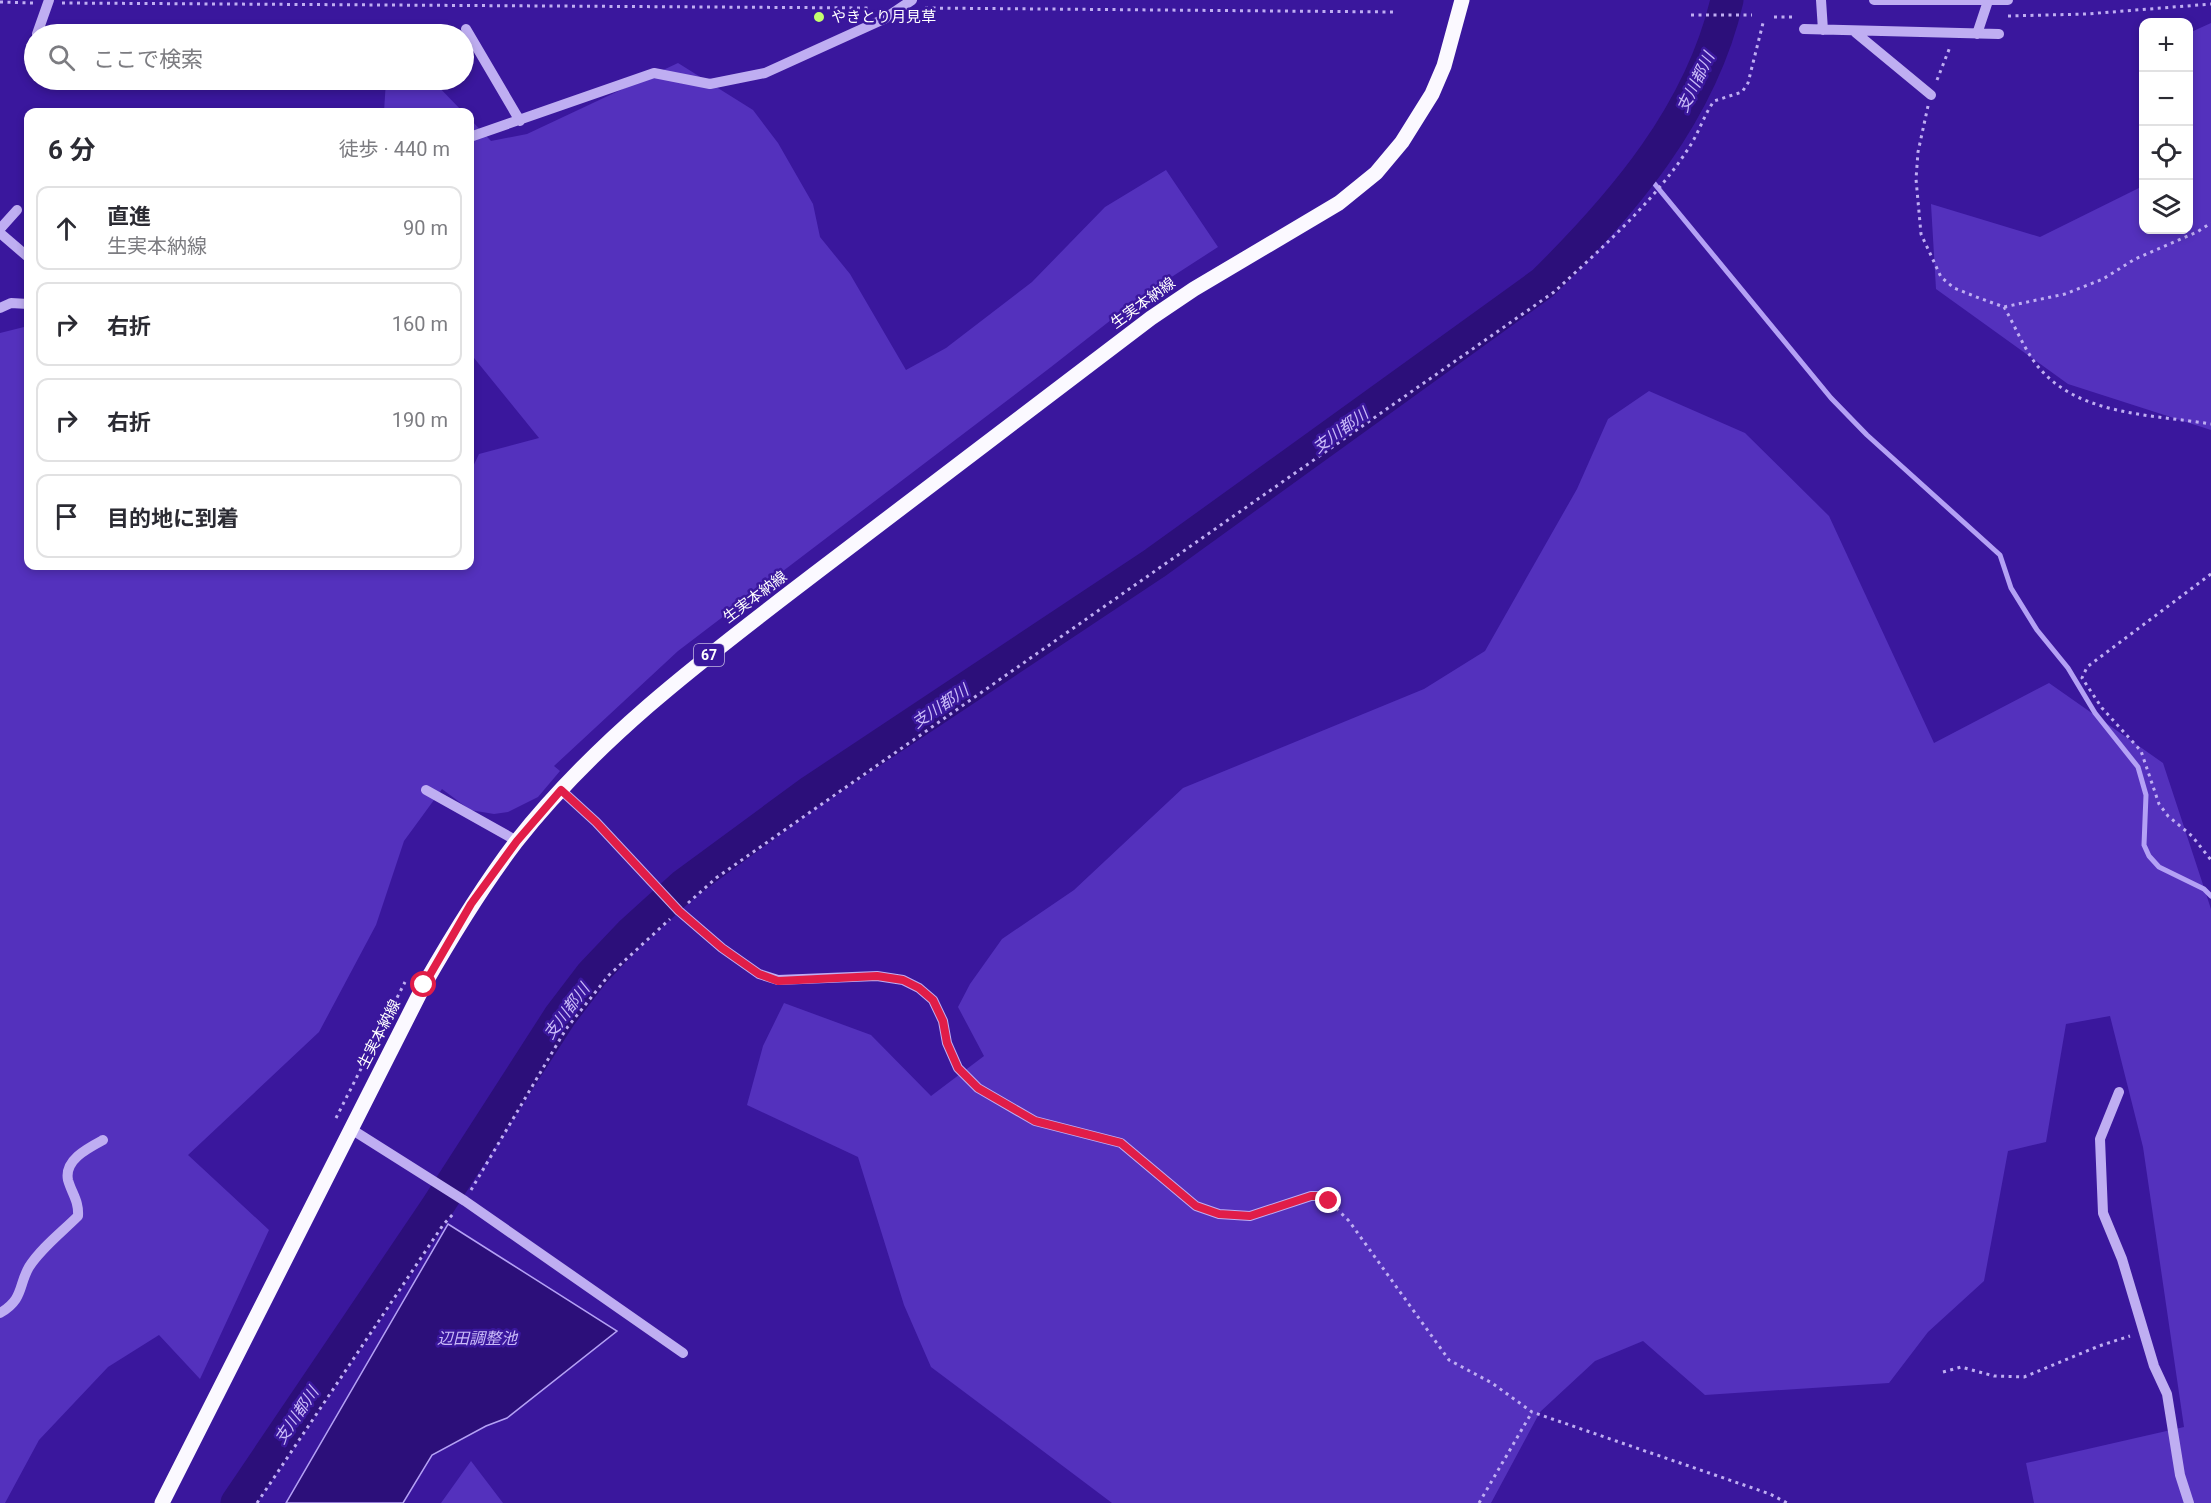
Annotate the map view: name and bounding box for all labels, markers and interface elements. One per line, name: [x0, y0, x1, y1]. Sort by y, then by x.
place label: やきとり月見草: [831, 8, 936, 26]
marker: やきとり月見草: [812, 10, 826, 24]
map controls: [2139, 18, 2193, 234]
button: +: [2139, 18, 2193, 72]
search box: [24, 24, 474, 90]
icon: search: [45, 41, 78, 74]
text: ここで検索: [93, 47, 203, 72]
water label: 支川都川: [1673, 48, 1719, 115]
button: −: [2139, 72, 2193, 126]
button: locate: [2139, 126, 2193, 180]
text: 6 分: [48, 135, 95, 165]
text: 徒歩 · 440 m: [339, 137, 450, 161]
button: layers: [2139, 180, 2193, 234]
text: 直進: [107, 204, 151, 229]
icon: ahead: [50, 212, 83, 245]
text: 90 m: [403, 216, 448, 240]
text: 生実本納線: [107, 234, 207, 258]
street label: 生実本納線: [1107, 274, 1179, 332]
icon: right: [50, 308, 83, 341]
text: 160 m: [392, 312, 448, 336]
text: 右折: [107, 314, 151, 339]
water label: 支川都川: [1309, 403, 1373, 457]
icon: right: [50, 404, 83, 437]
text: 190 m: [392, 408, 448, 432]
text: 右折: [107, 410, 151, 435]
icon: arrive: [50, 500, 83, 533]
text: 目的地に到着: [107, 506, 239, 531]
street label: 生実本納線: [720, 567, 790, 627]
road number: 67: [694, 644, 724, 666]
water label: 支川都川: [908, 680, 974, 732]
route start: [410, 971, 436, 997]
water label: 支川都川: [540, 978, 594, 1043]
street label: 生実本納線: [354, 996, 404, 1072]
route end: [1315, 1187, 1341, 1213]
water label: 辺田調整池: [437, 1329, 519, 1348]
water label: 支川都川: [271, 1382, 323, 1447]

